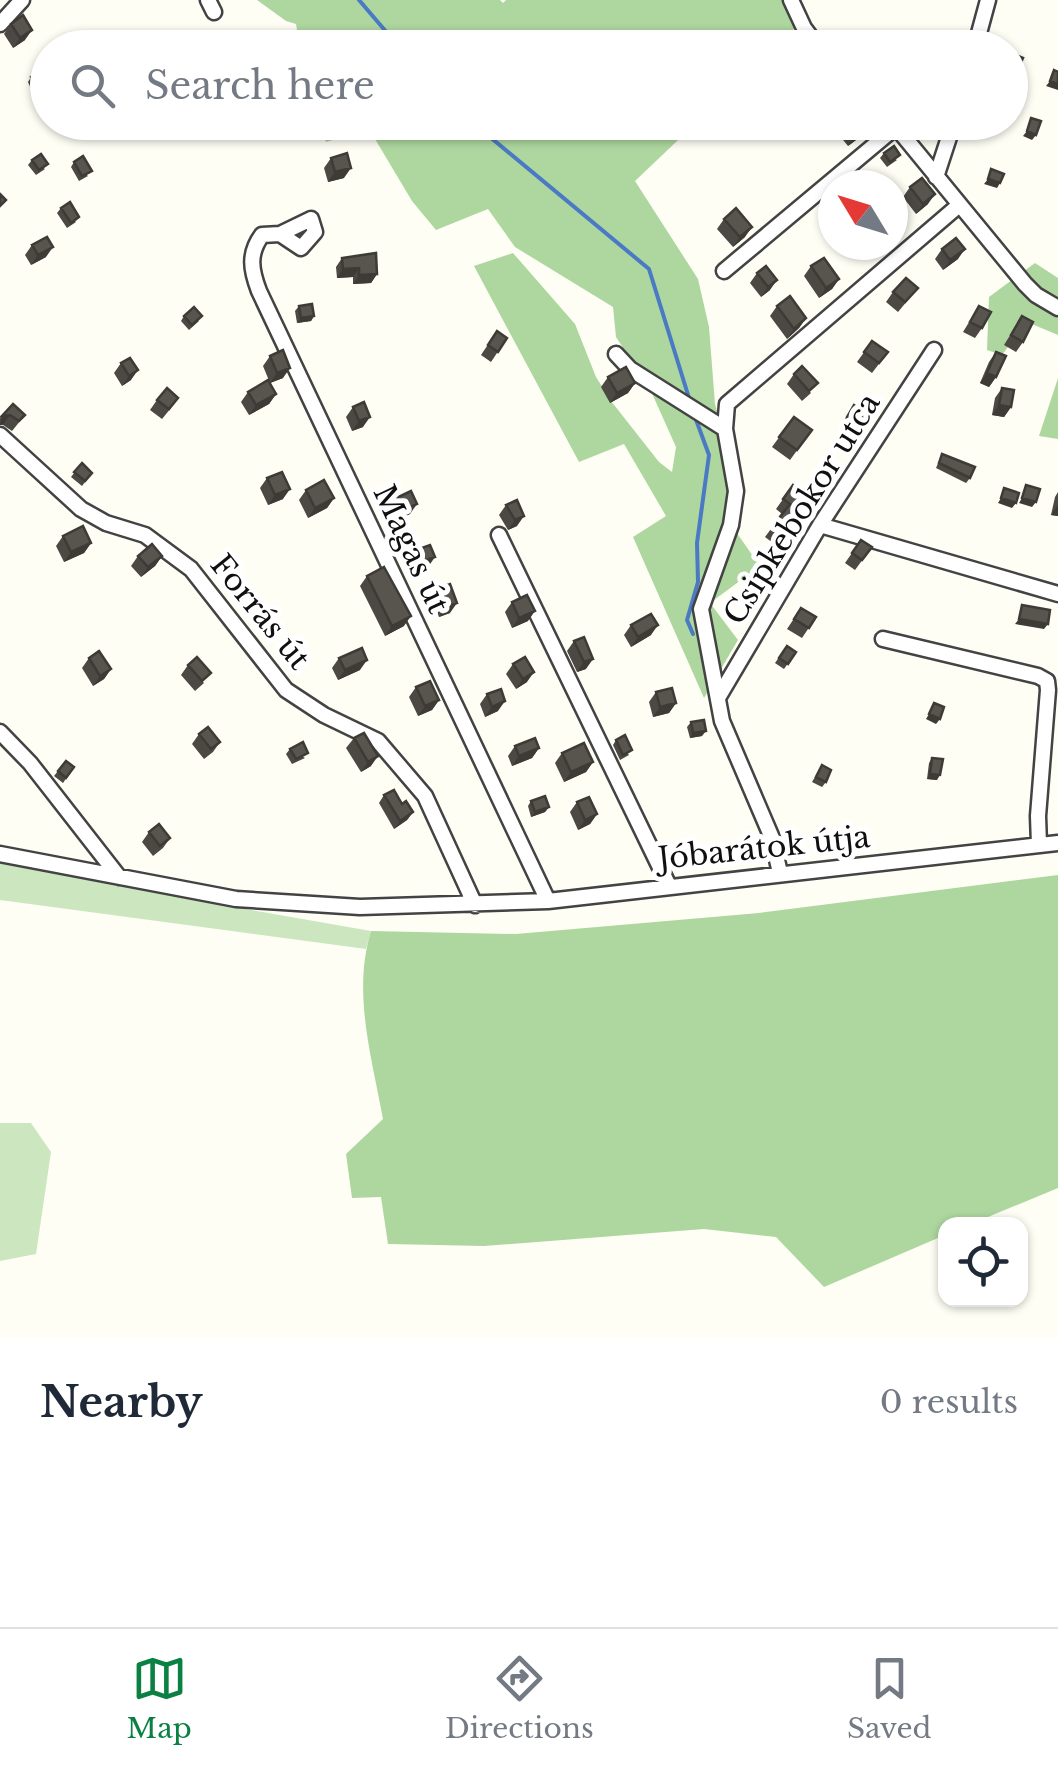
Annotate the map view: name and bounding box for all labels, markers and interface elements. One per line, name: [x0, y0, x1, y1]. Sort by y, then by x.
search box: [30, 30, 1028, 140]
icon: search: [65, 58, 120, 113]
text: Search here: [145, 62, 375, 109]
north arrow: [818, 170, 908, 260]
street label: Csipkebokor utca: [716, 386, 888, 631]
street label: Magas út: [366, 479, 458, 620]
street label: Forrás út: [203, 547, 318, 677]
street label: Jóbarátok útja: [652, 818, 872, 877]
map controls: [938, 1217, 1028, 1307]
button: locate: [938, 1217, 1028, 1307]
text: Nearby: [40, 1376, 203, 1428]
text: 0 results: [880, 1382, 1018, 1422]
tab: Map: [127, 1651, 192, 1746]
tab: Directions: [445, 1651, 594, 1746]
tab: Saved: [847, 1651, 931, 1746]

